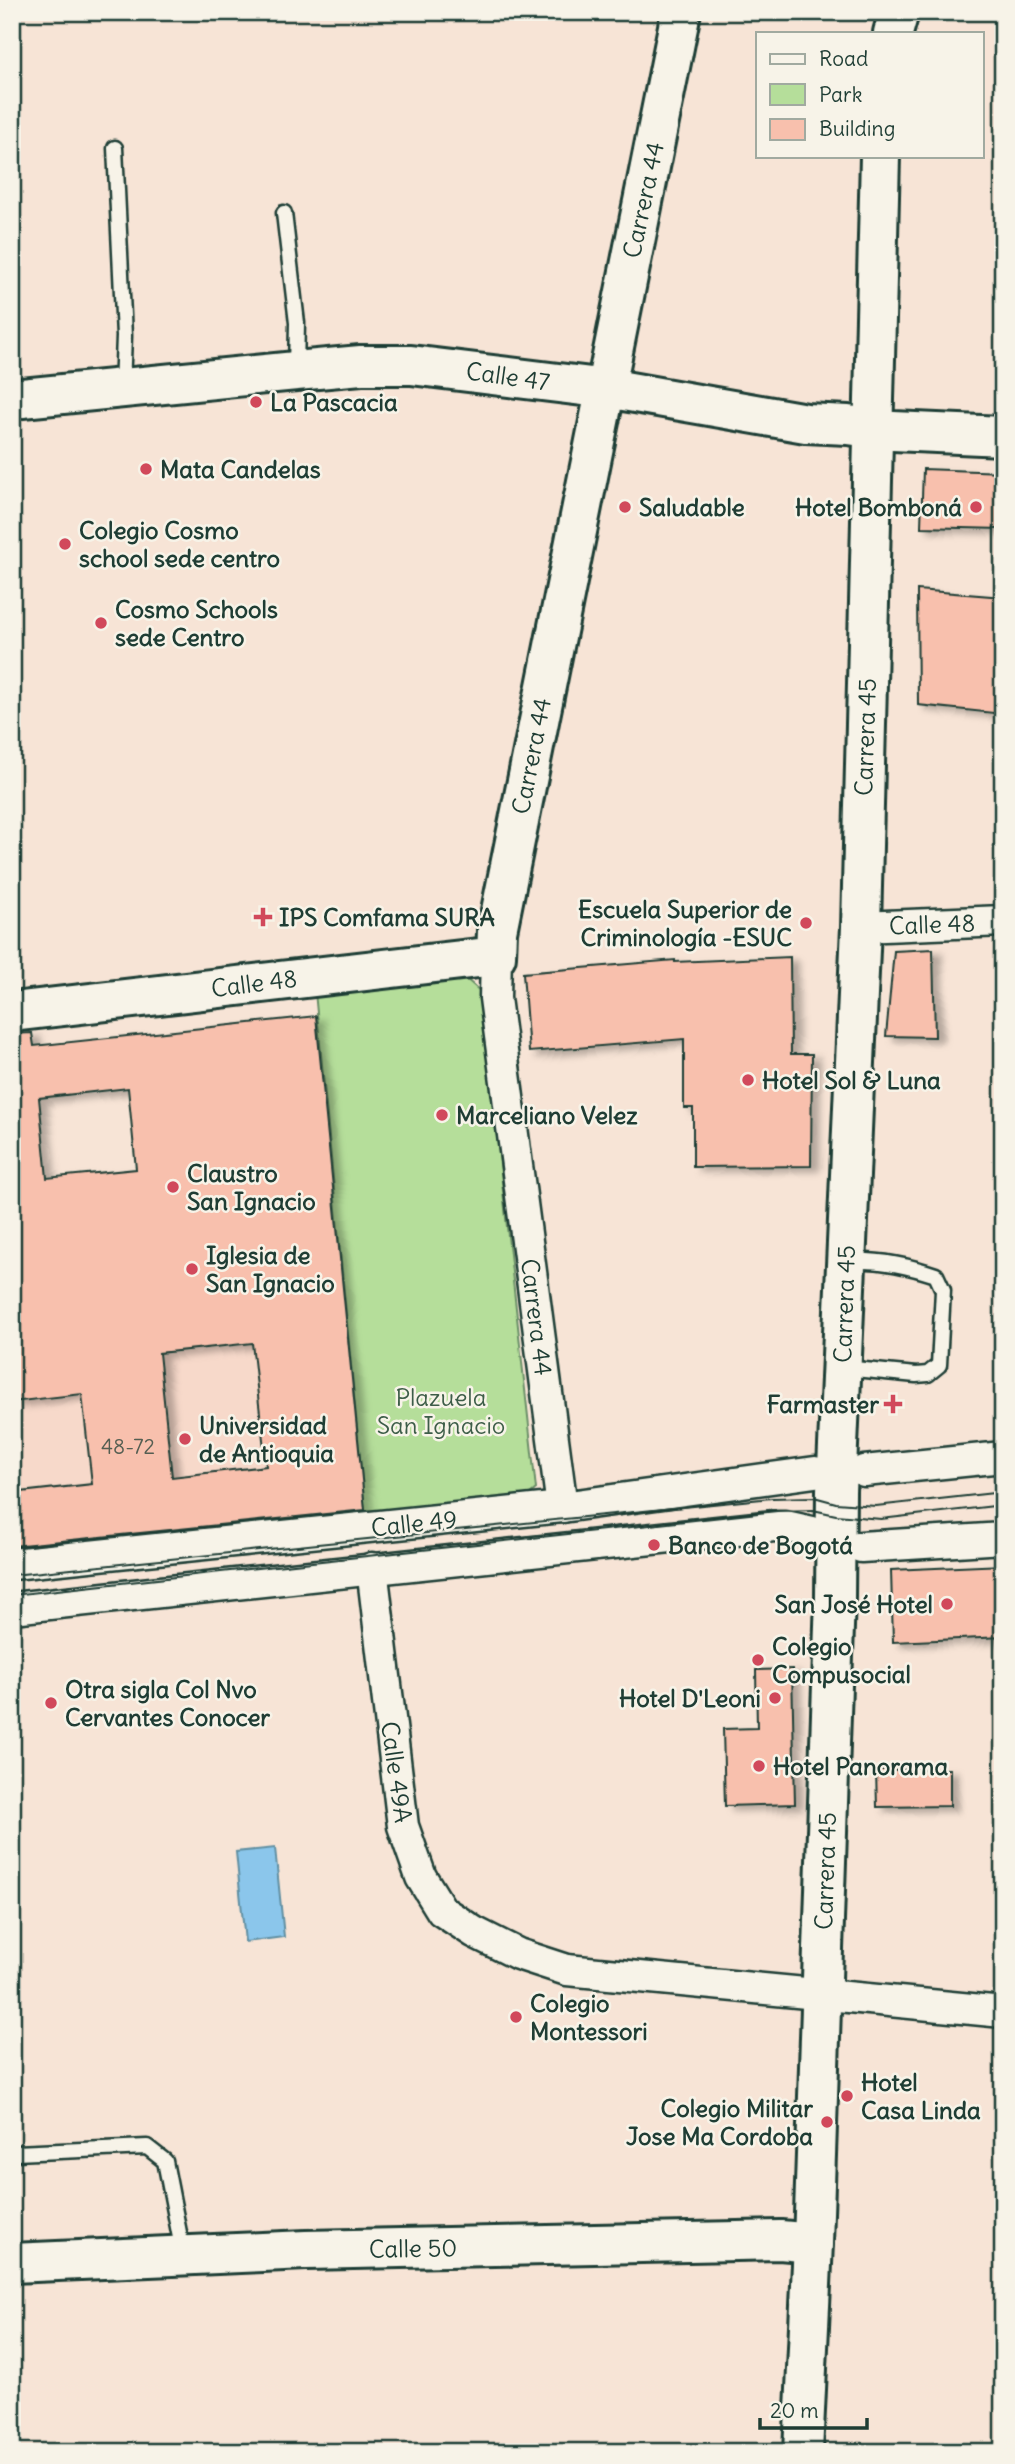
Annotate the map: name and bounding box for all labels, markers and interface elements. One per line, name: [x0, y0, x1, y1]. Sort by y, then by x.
legend: [756, 32, 984, 158]
text: Road: [819, 45, 868, 72]
text: Park: [819, 81, 862, 108]
text: Building: [819, 115, 895, 142]
street label: Carrera 44: [616, 139, 670, 261]
street label: Calle 47: [464, 355, 552, 397]
place label: La Pascacia: [270, 387, 398, 417]
marker: La Pascacia: [248, 394, 264, 410]
place label: Mata Candelas: [160, 454, 321, 484]
marker: Mata Candelas: [138, 461, 154, 477]
place label: Saludable: [639, 492, 745, 522]
place label: Hotel Bomboná: [795, 492, 962, 522]
marker: Saludable: [617, 499, 633, 515]
marker: Hotel Bomboná: [968, 499, 984, 515]
place label: Colegio Cosmo school sede centro: [79, 515, 280, 573]
marker: Colegio Cosmo school sede centro: [57, 536, 73, 552]
place label: Cosmo Schools sede Centro: [115, 594, 278, 652]
marker: Cosmo Schools sede Centro: [93, 615, 109, 631]
street label: Carrera 45: [848, 678, 882, 796]
street label: Carrera 44: [505, 695, 557, 817]
place label: Escuela Superior de Criminología -ESUC: [578, 894, 792, 952]
place label: IPS Comfama SURA: [279, 902, 495, 932]
marker: IPS Comfama SURA: [253, 907, 273, 927]
street label: Calle 48: [888, 908, 976, 940]
marker: Escuela Superior de Criminología -ESUC: [798, 915, 814, 931]
street label: Calle 48: [209, 963, 299, 1003]
place label: Hotel Sol & Luna: [762, 1065, 941, 1095]
marker: Hotel Sol & Luna: [740, 1072, 756, 1088]
place label: Marceliano Velez: [456, 1100, 638, 1130]
marker: Marceliano Velez: [434, 1107, 450, 1123]
place label: Claustro San Ignacio: [187, 1158, 316, 1216]
marker: Claustro San Ignacio: [165, 1179, 181, 1195]
place label: Iglesia de San Ignacio: [206, 1240, 335, 1298]
street label: Carrera 45: [827, 1245, 861, 1363]
street label: Carrera 44: [515, 1257, 559, 1377]
marker: Iglesia de San Ignacio: [184, 1261, 200, 1277]
park label: Plazuela San Ignacio: [377, 1382, 505, 1440]
place label: Farmaster: [767, 1389, 879, 1419]
marker: Farmaster: [885, 1396, 901, 1412]
place label: Universidad de Antioquia: [199, 1410, 334, 1468]
marker: Universidad de Antioquia: [177, 1431, 193, 1447]
house number: 48-72: [101, 1433, 155, 1460]
street label: Calle 49: [369, 1504, 459, 1542]
place label: Banco de Bogotá: [668, 1530, 853, 1560]
marker: Banco de Bogotá: [646, 1537, 662, 1553]
place label: San José Hotel: [774, 1589, 933, 1619]
marker: San José Hotel: [939, 1596, 955, 1612]
place label: Colegio Compusocial: [772, 1631, 911, 1689]
marker: Colegio Compusocial: [750, 1652, 766, 1668]
place label: Otra sigla Col Nvo Cervantes Conocer: [65, 1674, 270, 1732]
place label: Hotel D'Leoni: [619, 1683, 761, 1713]
marker: Hotel D'Leoni: [767, 1690, 783, 1706]
marker: Otra sigla Col Nvo Cervantes Conocer: [43, 1695, 59, 1711]
street label: Calle 49A: [375, 1720, 419, 1824]
place label: Hotel Panorama: [773, 1751, 949, 1781]
marker: Hotel Panorama: [751, 1758, 767, 1774]
street label: Carrera 45: [808, 1812, 842, 1930]
place label: Colegio Montessori: [530, 1988, 648, 2046]
marker: Colegio Montessori: [508, 2009, 524, 2025]
place label: Hotel Casa Linda: [861, 2067, 981, 2125]
marker: Hotel Casa Linda: [839, 2088, 855, 2104]
place label: Colegio Militar Jose Ma Cordoba: [626, 2093, 813, 2151]
marker: Colegio Militar Jose Ma Cordoba: [819, 2114, 835, 2130]
street label: Calle 50: [369, 2232, 457, 2264]
scale bar: [760, 2387, 866, 2431]
text: 20 m: [770, 2397, 819, 2424]

